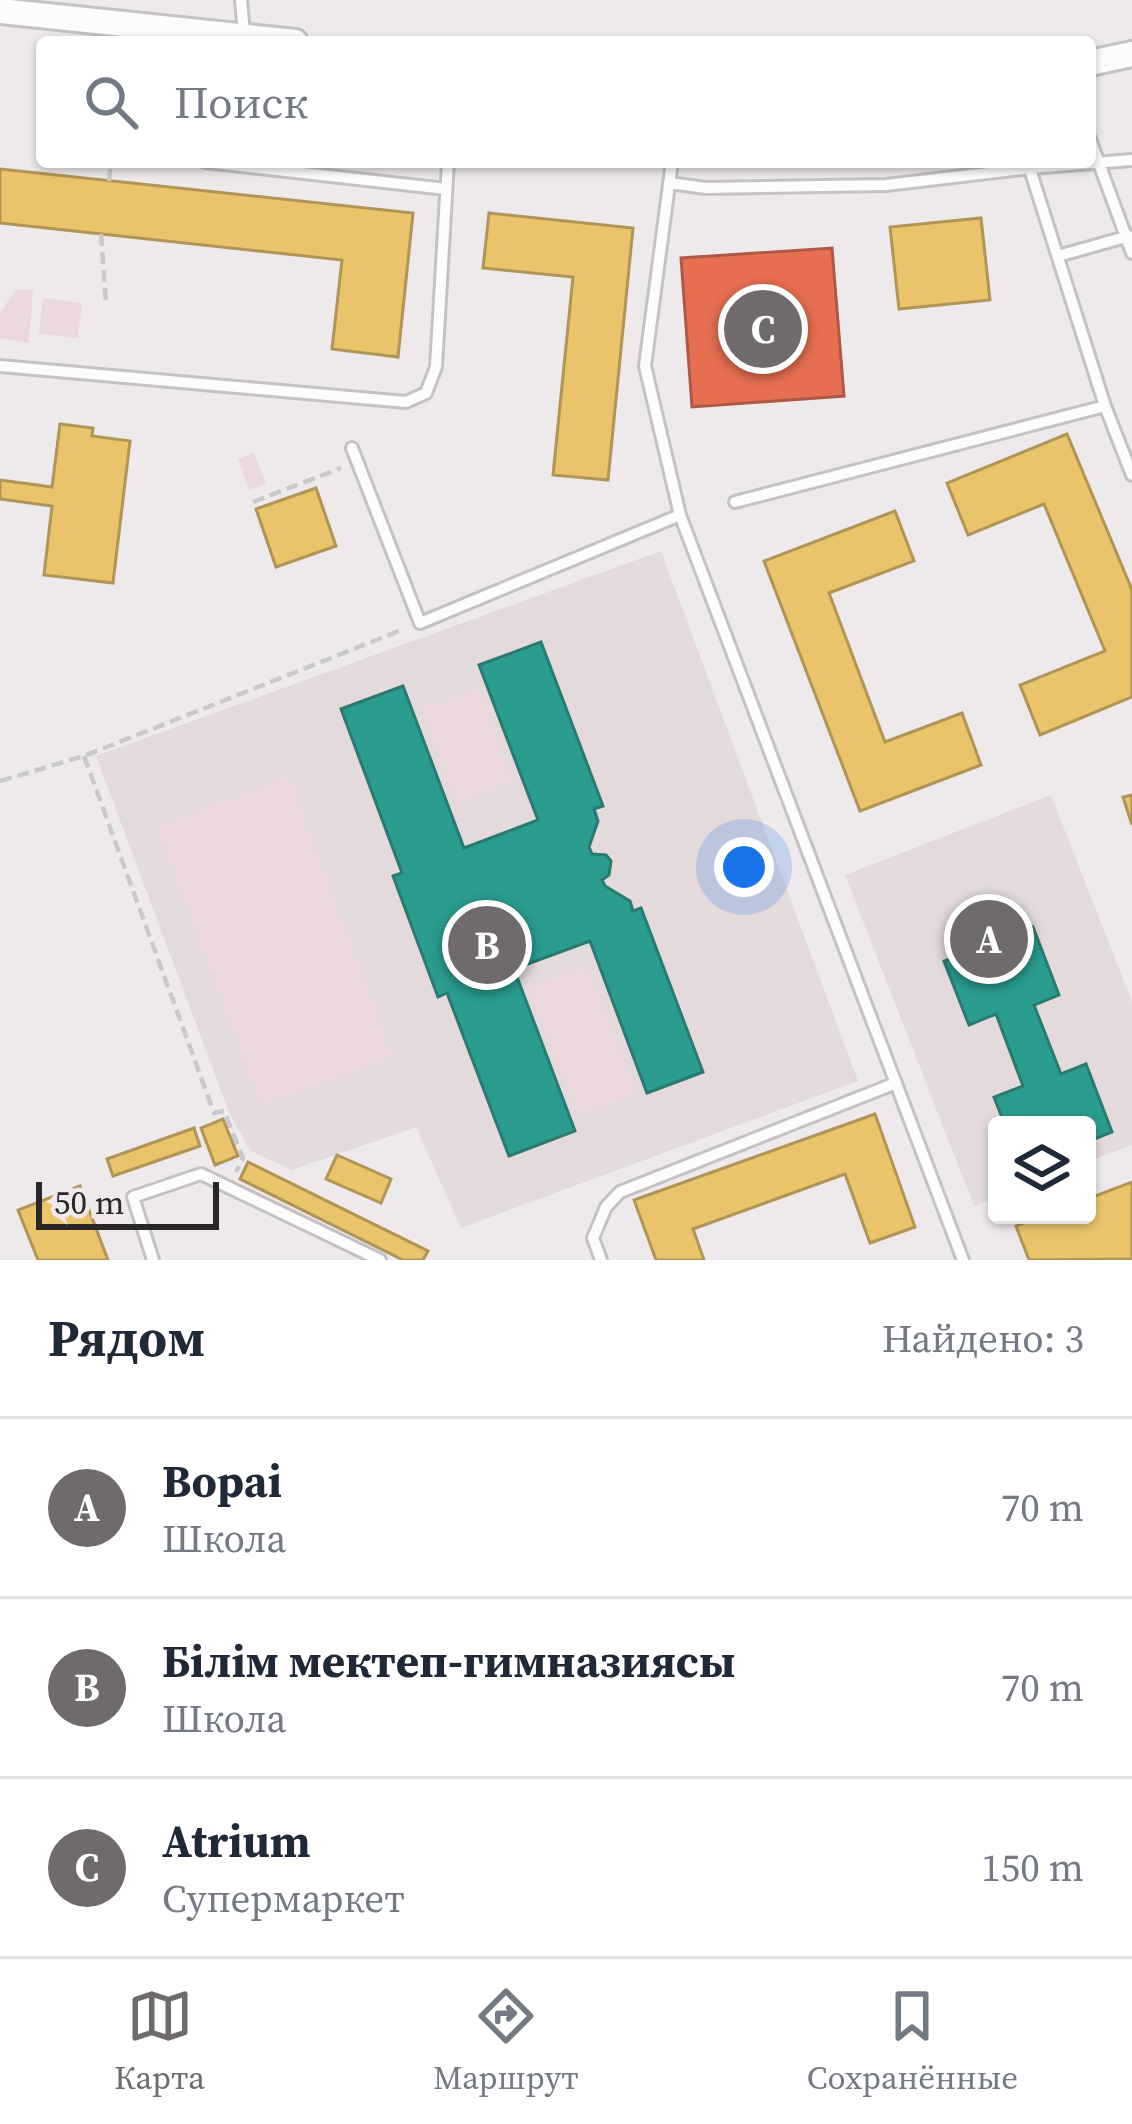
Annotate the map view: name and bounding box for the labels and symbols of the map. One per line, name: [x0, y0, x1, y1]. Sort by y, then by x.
pin: C: [724, 284, 802, 374]
your location: [714, 837, 774, 897]
pin: A: [950, 894, 1028, 984]
pin: B: [448, 900, 526, 990]
scale bar: [36, 1176, 219, 1229]

